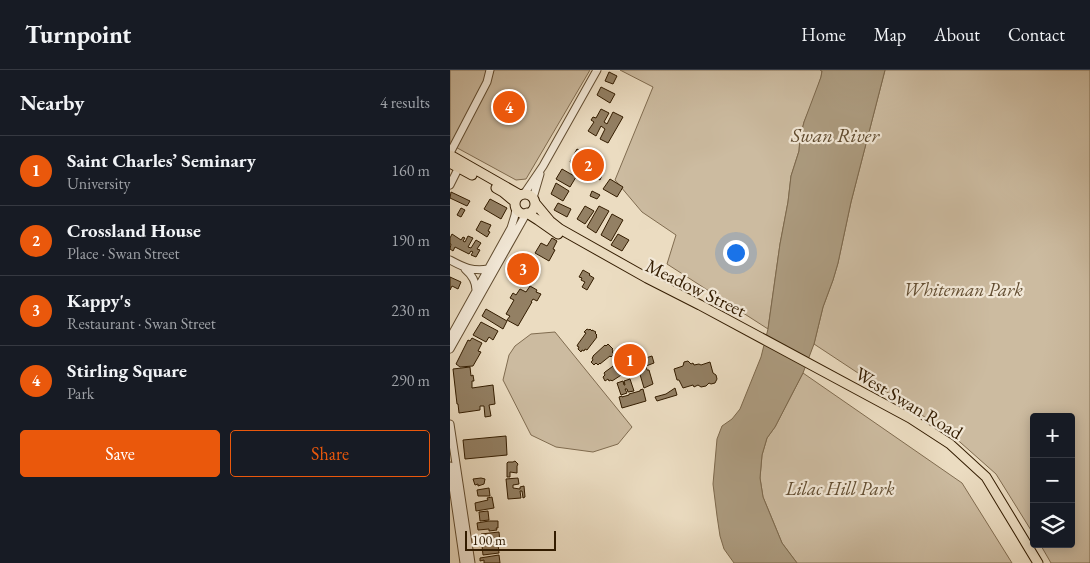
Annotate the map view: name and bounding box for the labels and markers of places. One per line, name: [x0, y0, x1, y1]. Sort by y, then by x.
pin: 4: [493, 88, 525, 126]
pin: 2: [572, 146, 604, 184]
pin: 3: [507, 250, 539, 288]
pin: 1: [614, 341, 646, 379]

